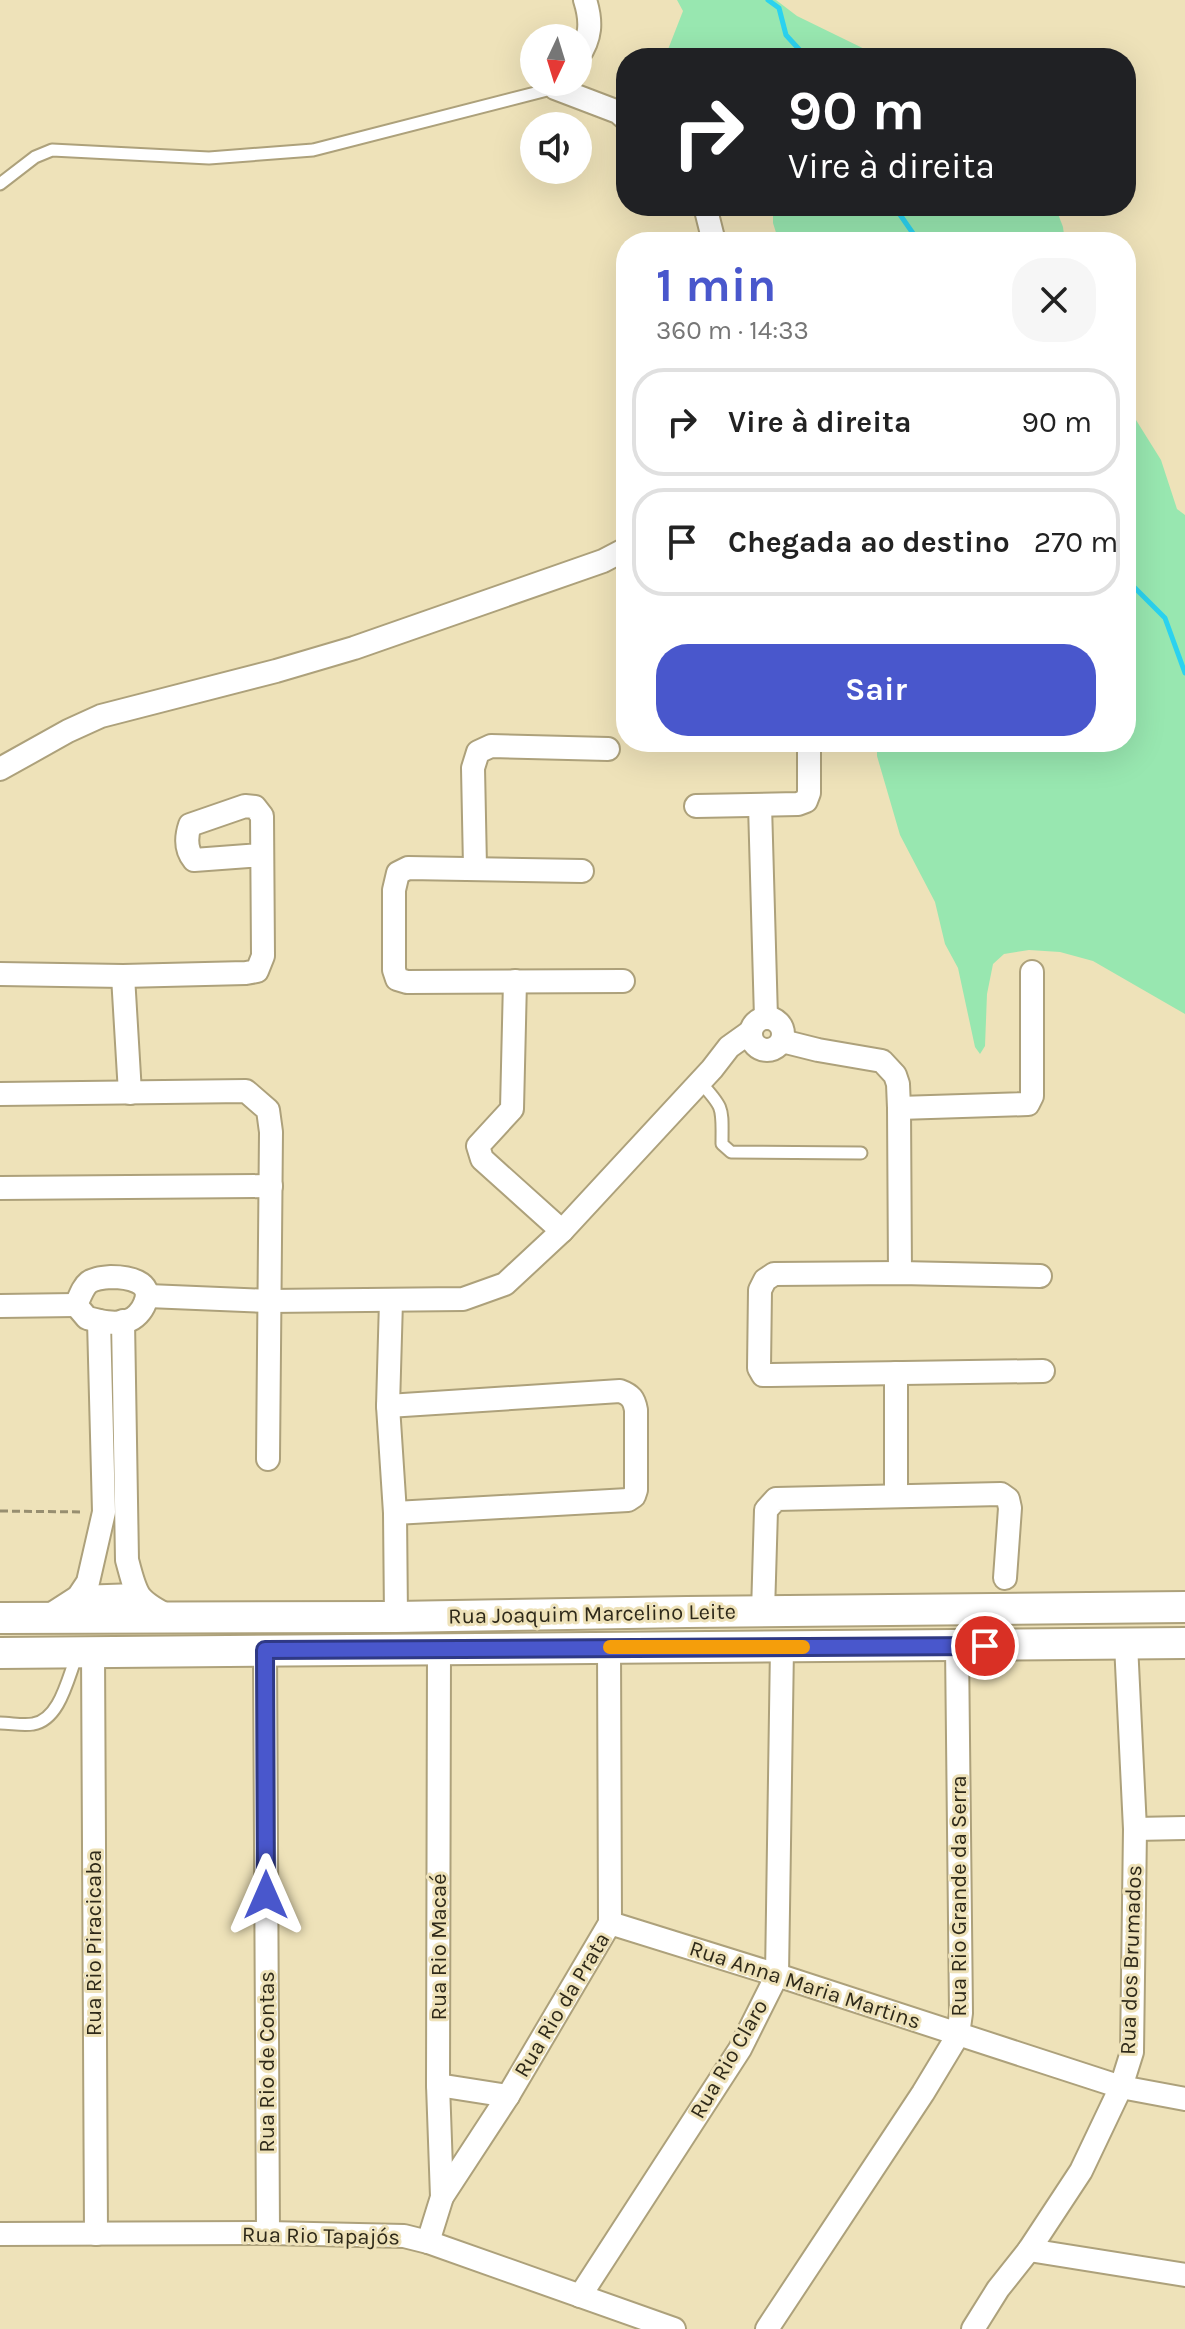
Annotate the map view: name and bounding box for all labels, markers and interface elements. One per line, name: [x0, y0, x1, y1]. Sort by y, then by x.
north arrow: [520, 24, 592, 96]
map controls: [520, 24, 592, 184]
text: 90 m: [788, 78, 925, 143]
icon: right: [656, 80, 760, 184]
button: sound: [520, 112, 592, 184]
text: Vire à direita: [788, 145, 995, 187]
text: 1 min: [656, 257, 776, 313]
button: close: [1012, 258, 1096, 342]
text: 360 m · 14:33: [656, 315, 809, 346]
icon: right: [660, 400, 704, 444]
text: Vire à direita: [728, 404, 911, 440]
text: 90 m: [1022, 404, 1092, 440]
icon: arrive: [660, 520, 704, 564]
text: Chegada ao destino: [728, 524, 1010, 560]
text: 270 m: [1034, 524, 1118, 560]
button: Sair: [656, 644, 1096, 736]
street label: Rua Joaquim Marcelino Leite: [448, 1598, 736, 1630]
pin: [951, 1612, 1019, 1680]
icon: arrive: [963, 1624, 1007, 1668]
street label: Rua Rio Grande da Serra: [946, 1775, 972, 2017]
street label: Rua Rio Piracicaba: [81, 1850, 107, 2036]
position arrow: [224, 1853, 308, 1937]
street label: Rua dos Brumados: [1115, 1864, 1147, 2056]
street label: Rua Rio Macaé: [426, 1874, 452, 2020]
street label: Rua Rio da Prata: [509, 1928, 615, 2082]
street label: Rua Anna Maria Martins: [686, 1935, 924, 2035]
street label: Rua Rio de Contas: [254, 1971, 280, 2153]
street label: Rua Rio Claro: [684, 1995, 774, 2123]
street label: Rua Rio Tapajós: [242, 2222, 400, 2250]

